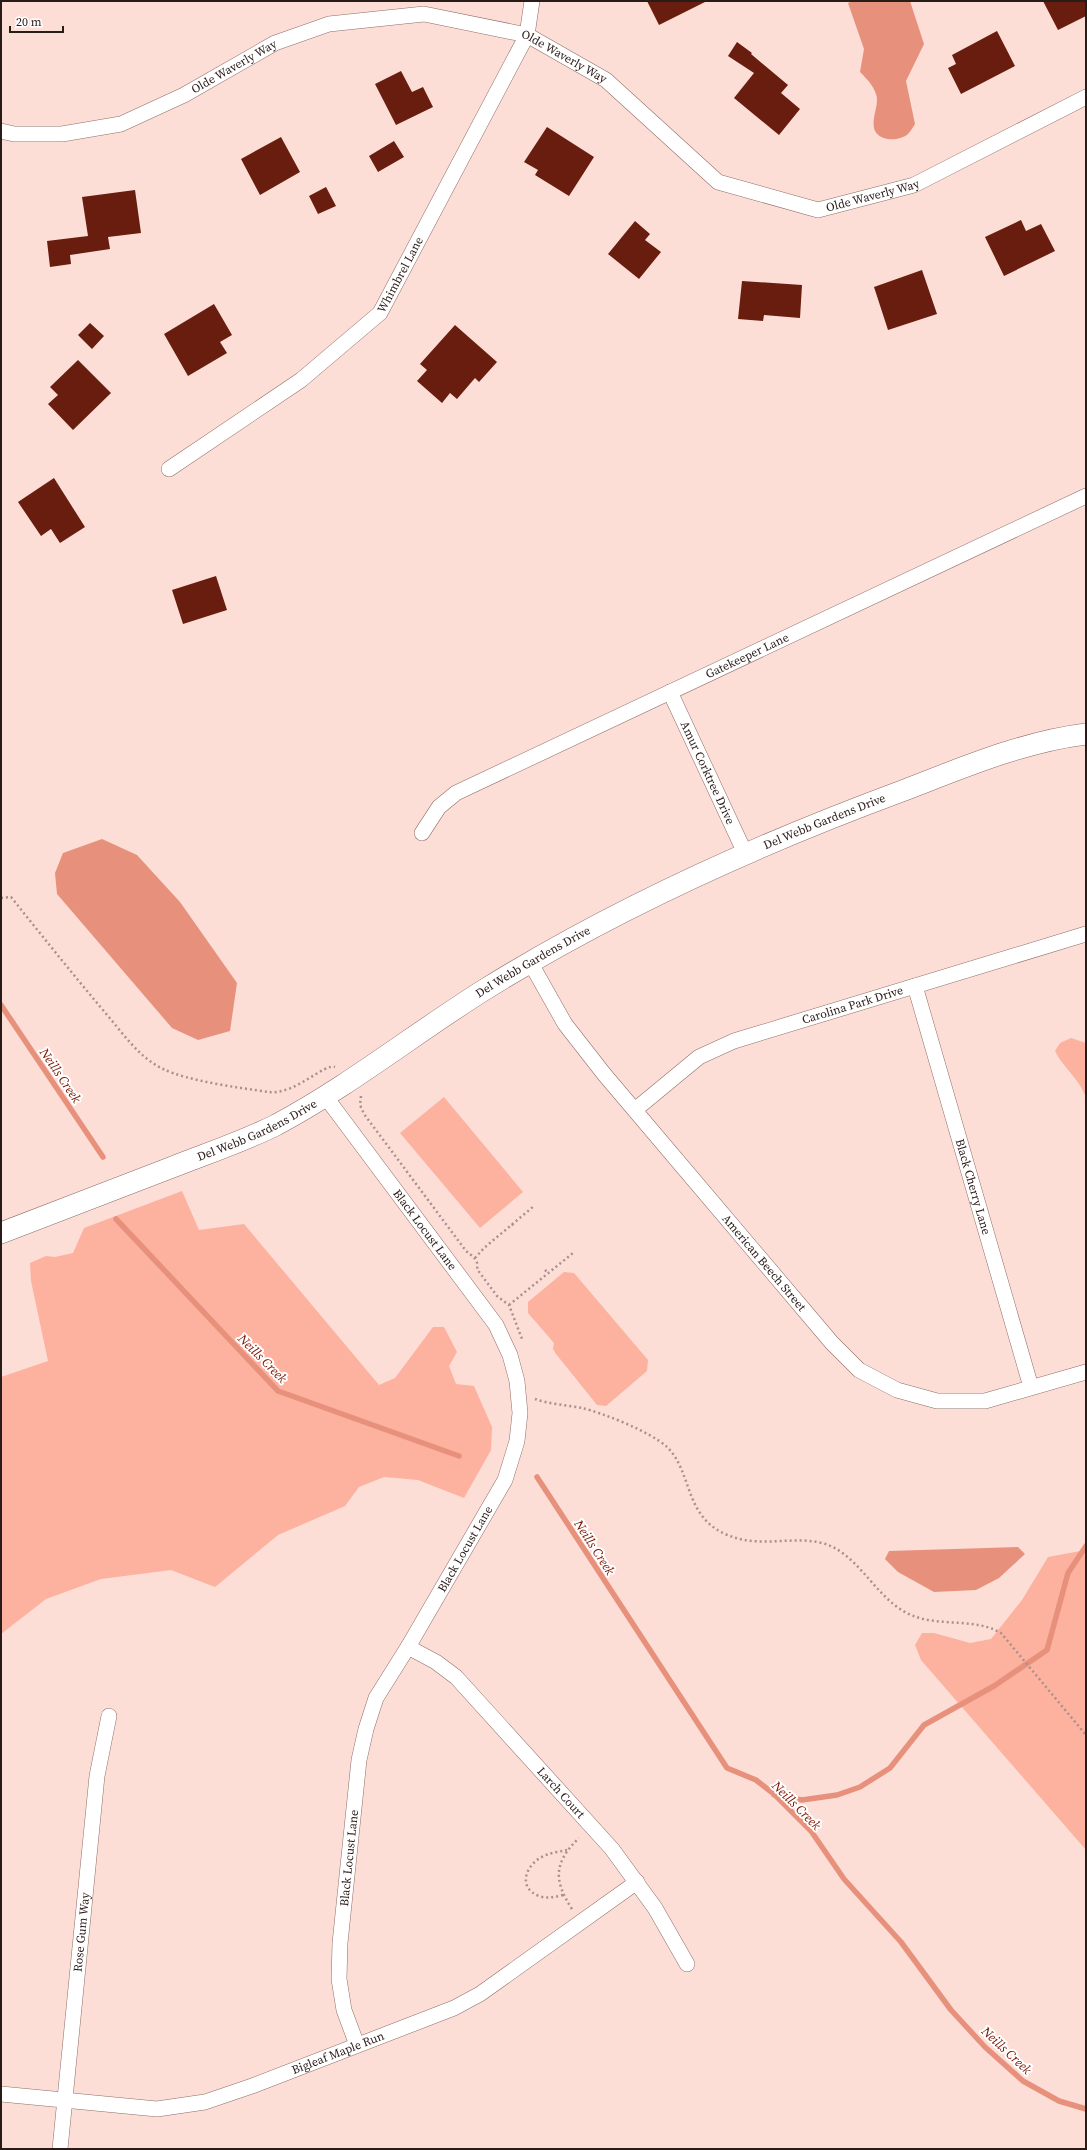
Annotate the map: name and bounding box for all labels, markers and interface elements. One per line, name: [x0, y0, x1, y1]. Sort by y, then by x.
scale bar: [10, 8, 63, 34]
text: 20 m: [16, 14, 42, 30]
street label: Olde Waverly Way: [520, 26, 611, 87]
street label: Olde Waverly Way: [188, 35, 280, 97]
street label: Olde Waverly Way: [824, 175, 923, 216]
street label: Whimbrel Lane: [373, 234, 427, 316]
street label: Gatekeeper Lane: [703, 629, 791, 682]
street label: Amur Corktree Drive: [677, 718, 739, 827]
street label: Del Webb Gardens Drive: [761, 790, 888, 853]
street label: Del Webb Gardens Drive: [472, 922, 593, 1001]
street label: Carolina Park Drive: [800, 982, 905, 1028]
water label: Neills Creek: [35, 1044, 86, 1107]
street label: Del Webb Gardens Drive: [195, 1095, 320, 1165]
street label: Black Cherry Lane: [952, 1137, 995, 1236]
street label: Black Locust Lane: [389, 1186, 460, 1274]
street label: American Beech Street: [718, 1211, 810, 1315]
water label: Neills Creek: [234, 1330, 291, 1387]
street label: Black Locust Lane: [434, 1503, 496, 1595]
water label: Neills Creek: [570, 1516, 619, 1579]
street label: Larch Court: [533, 1764, 589, 1822]
water label: Neills Creek: [768, 1777, 825, 1834]
street label: Black Locust Lane: [336, 1809, 362, 1907]
street label: Rose Gum Way: [70, 1891, 93, 1973]
water label: Neills Creek: [977, 2022, 1036, 2078]
street label: Bigleaf Maple Run: [289, 2028, 386, 2078]

